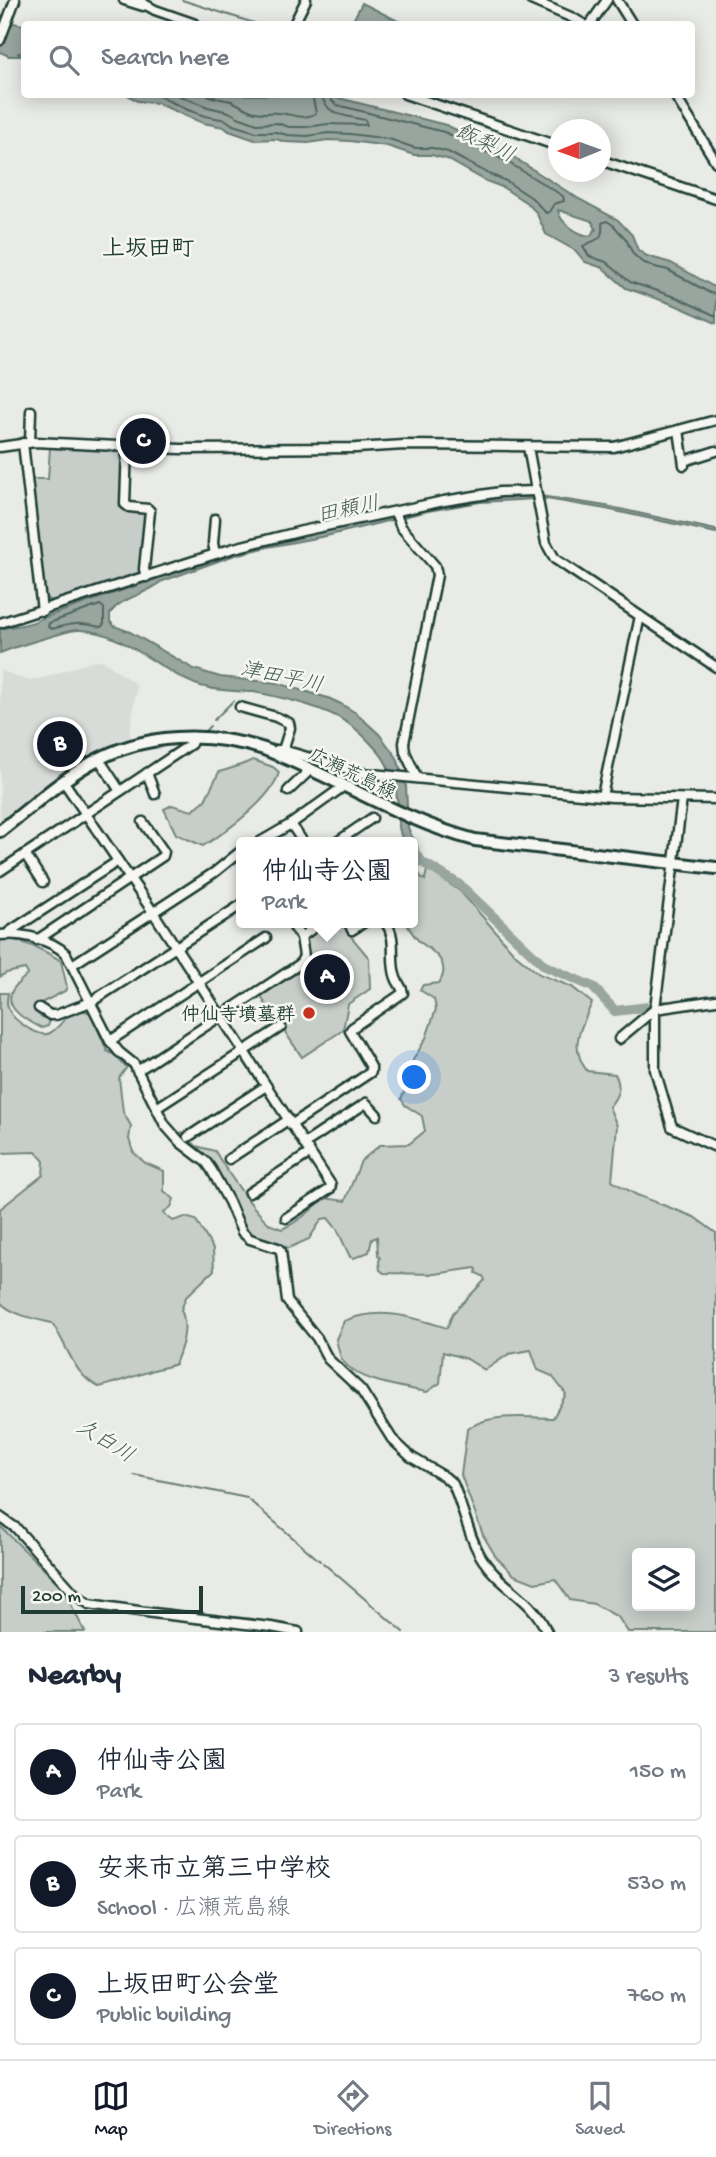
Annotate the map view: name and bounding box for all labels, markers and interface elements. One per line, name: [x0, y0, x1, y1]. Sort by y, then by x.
search box: [21, 21, 695, 98]
icon: search: [45, 41, 83, 79]
text: Search here: [101, 44, 229, 75]
water label: 飯梨川: [451, 119, 519, 170]
north arrow: [548, 119, 611, 182]
district label: 上坂田町: [102, 236, 194, 264]
pin: C: [120, 415, 166, 467]
water label: 田頼川: [315, 492, 382, 530]
water label: 津田平川: [238, 657, 325, 700]
pin: B: [37, 718, 83, 770]
street label: 広瀬荒島線: [304, 743, 400, 806]
popup: [236, 837, 418, 928]
text: 仲仙寺公園: [262, 859, 392, 890]
text: Park: [262, 890, 306, 917]
pin: A: [304, 951, 350, 1003]
place label: 仲仙寺墳墓群: [181, 1004, 295, 1028]
marker: 仲仙寺墳墓群: [301, 1005, 317, 1021]
your location: [397, 1060, 431, 1094]
water label: 久白川: [71, 1415, 138, 1470]
map controls: [632, 1548, 695, 1611]
button: layers: [632, 1548, 695, 1611]
scale bar: [21, 1583, 203, 1615]
text: 200 m: [32, 1586, 81, 1609]
text: Nearby: [28, 1660, 121, 1695]
text: 3 results: [608, 1664, 688, 1691]
text: 仲仙寺公園: [97, 1748, 227, 1779]
text: A: [46, 1759, 60, 1786]
text: 150 m: [630, 1759, 686, 1786]
text: Park: [97, 1779, 141, 1806]
text: 安来市立第三中学校: [97, 1856, 331, 1887]
text: B: [47, 1871, 59, 1898]
text: 530 m: [627, 1871, 686, 1898]
text: School · 広瀬荒島線: [97, 1896, 290, 1923]
text: 上坂田町公会堂: [97, 1972, 279, 2003]
text: C: [47, 1983, 59, 2010]
text: 760 m: [628, 1983, 686, 2010]
text: Public building: [97, 2003, 231, 2030]
tab: Map: [92, 2077, 130, 2142]
tab: Directions: [314, 2077, 391, 2142]
tab: Saved: [575, 2077, 624, 2142]

